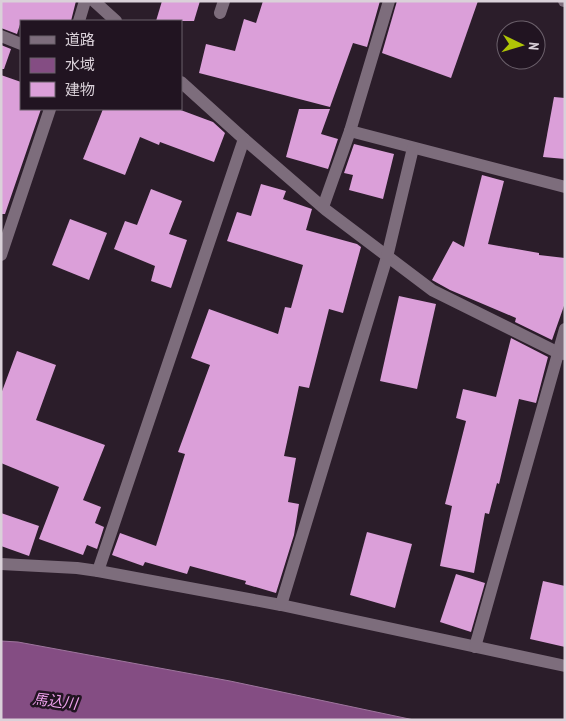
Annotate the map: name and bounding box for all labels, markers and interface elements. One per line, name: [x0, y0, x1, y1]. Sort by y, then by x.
legend: [20, 20, 182, 110]
north arrow: [496, 20, 546, 70]
text: 道路: [65, 30, 95, 49]
text: N: [525, 42, 543, 51]
text: 水域: [65, 55, 95, 74]
text: 建物: [65, 80, 95, 99]
water label: 馬込川: [32, 689, 80, 713]

